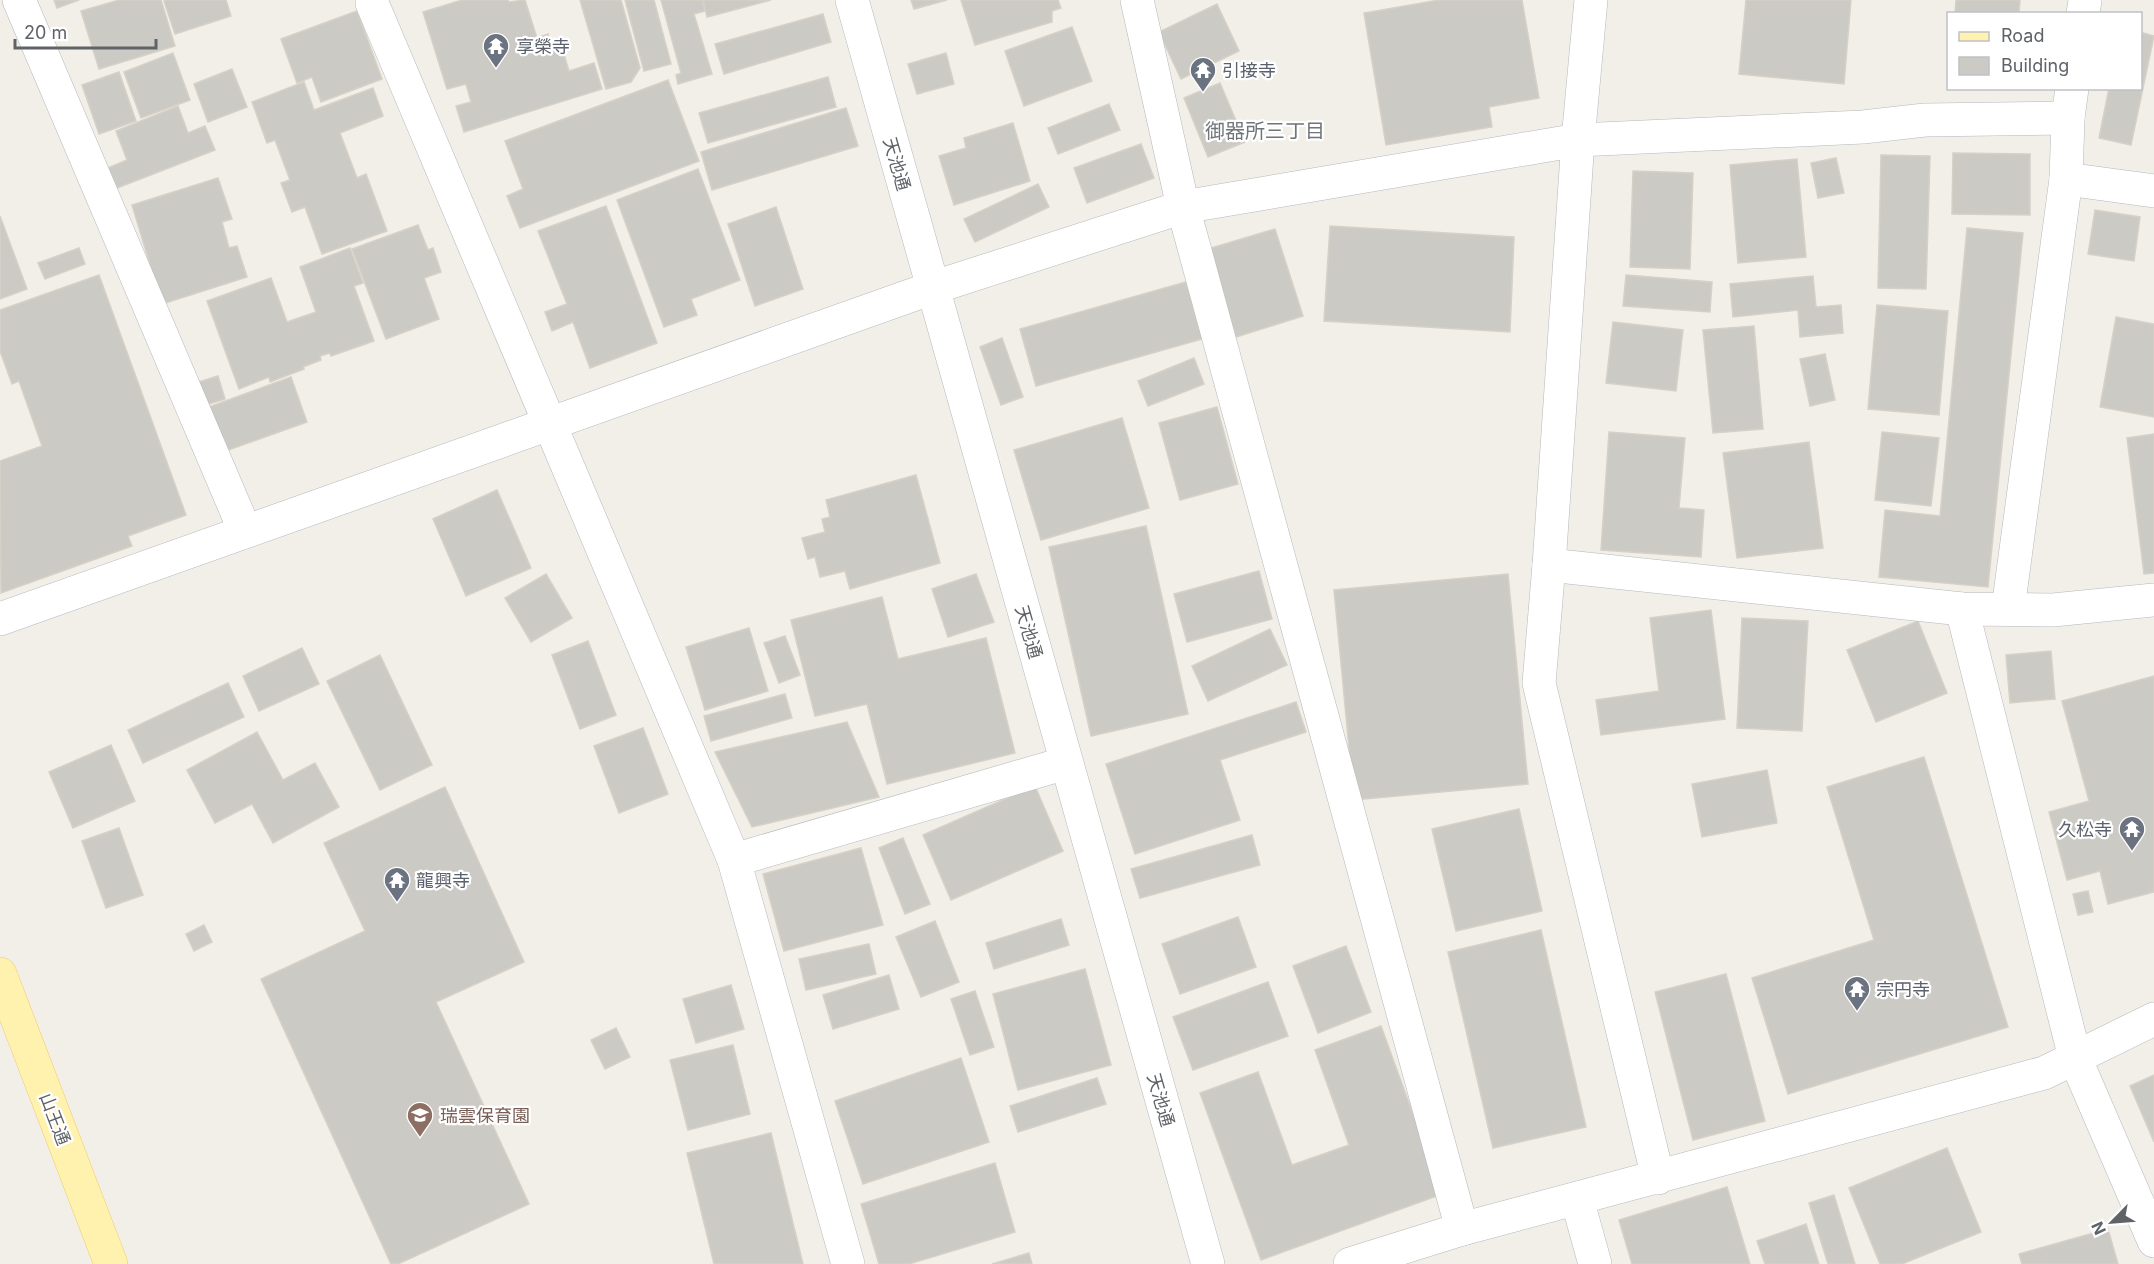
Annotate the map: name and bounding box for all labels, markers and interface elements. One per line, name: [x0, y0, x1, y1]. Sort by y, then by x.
scale bar: [15, 12, 156, 50]
legend: [1947, 12, 2142, 90]
text: 20 m: [24, 22, 67, 43]
text: Road: [2001, 25, 2044, 46]
temple icon: 享榮寺: [481, 31, 511, 69]
place label: 享榮寺: [516, 36, 570, 57]
temple icon: 引接寺: [1188, 55, 1218, 93]
text: Building: [2001, 55, 2069, 76]
place label: 引接寺: [1222, 60, 1276, 81]
district label: 御器所三丁目: [1205, 119, 1325, 143]
street label: 天池通: [879, 135, 915, 193]
street label: 天池通: [1011, 603, 1047, 661]
temple icon: 久松寺: [2117, 814, 2147, 852]
place label: 久松寺: [2058, 819, 2112, 840]
temple icon: 龍興寺: [382, 865, 412, 903]
place label: 龍興寺: [416, 870, 470, 891]
temple icon: 宗円寺: [1842, 974, 1872, 1012]
place label: 宗円寺: [1876, 979, 1930, 1000]
street label: 天池通: [1143, 1071, 1179, 1129]
street label: 山王通: [36, 1090, 74, 1148]
school or university icon: 瑞雲保育園: [405, 1100, 435, 1138]
place label: 瑞雲保育園: [440, 1105, 530, 1126]
north arrow: [2082, 1192, 2142, 1252]
text: N: [2087, 1219, 2110, 1238]

